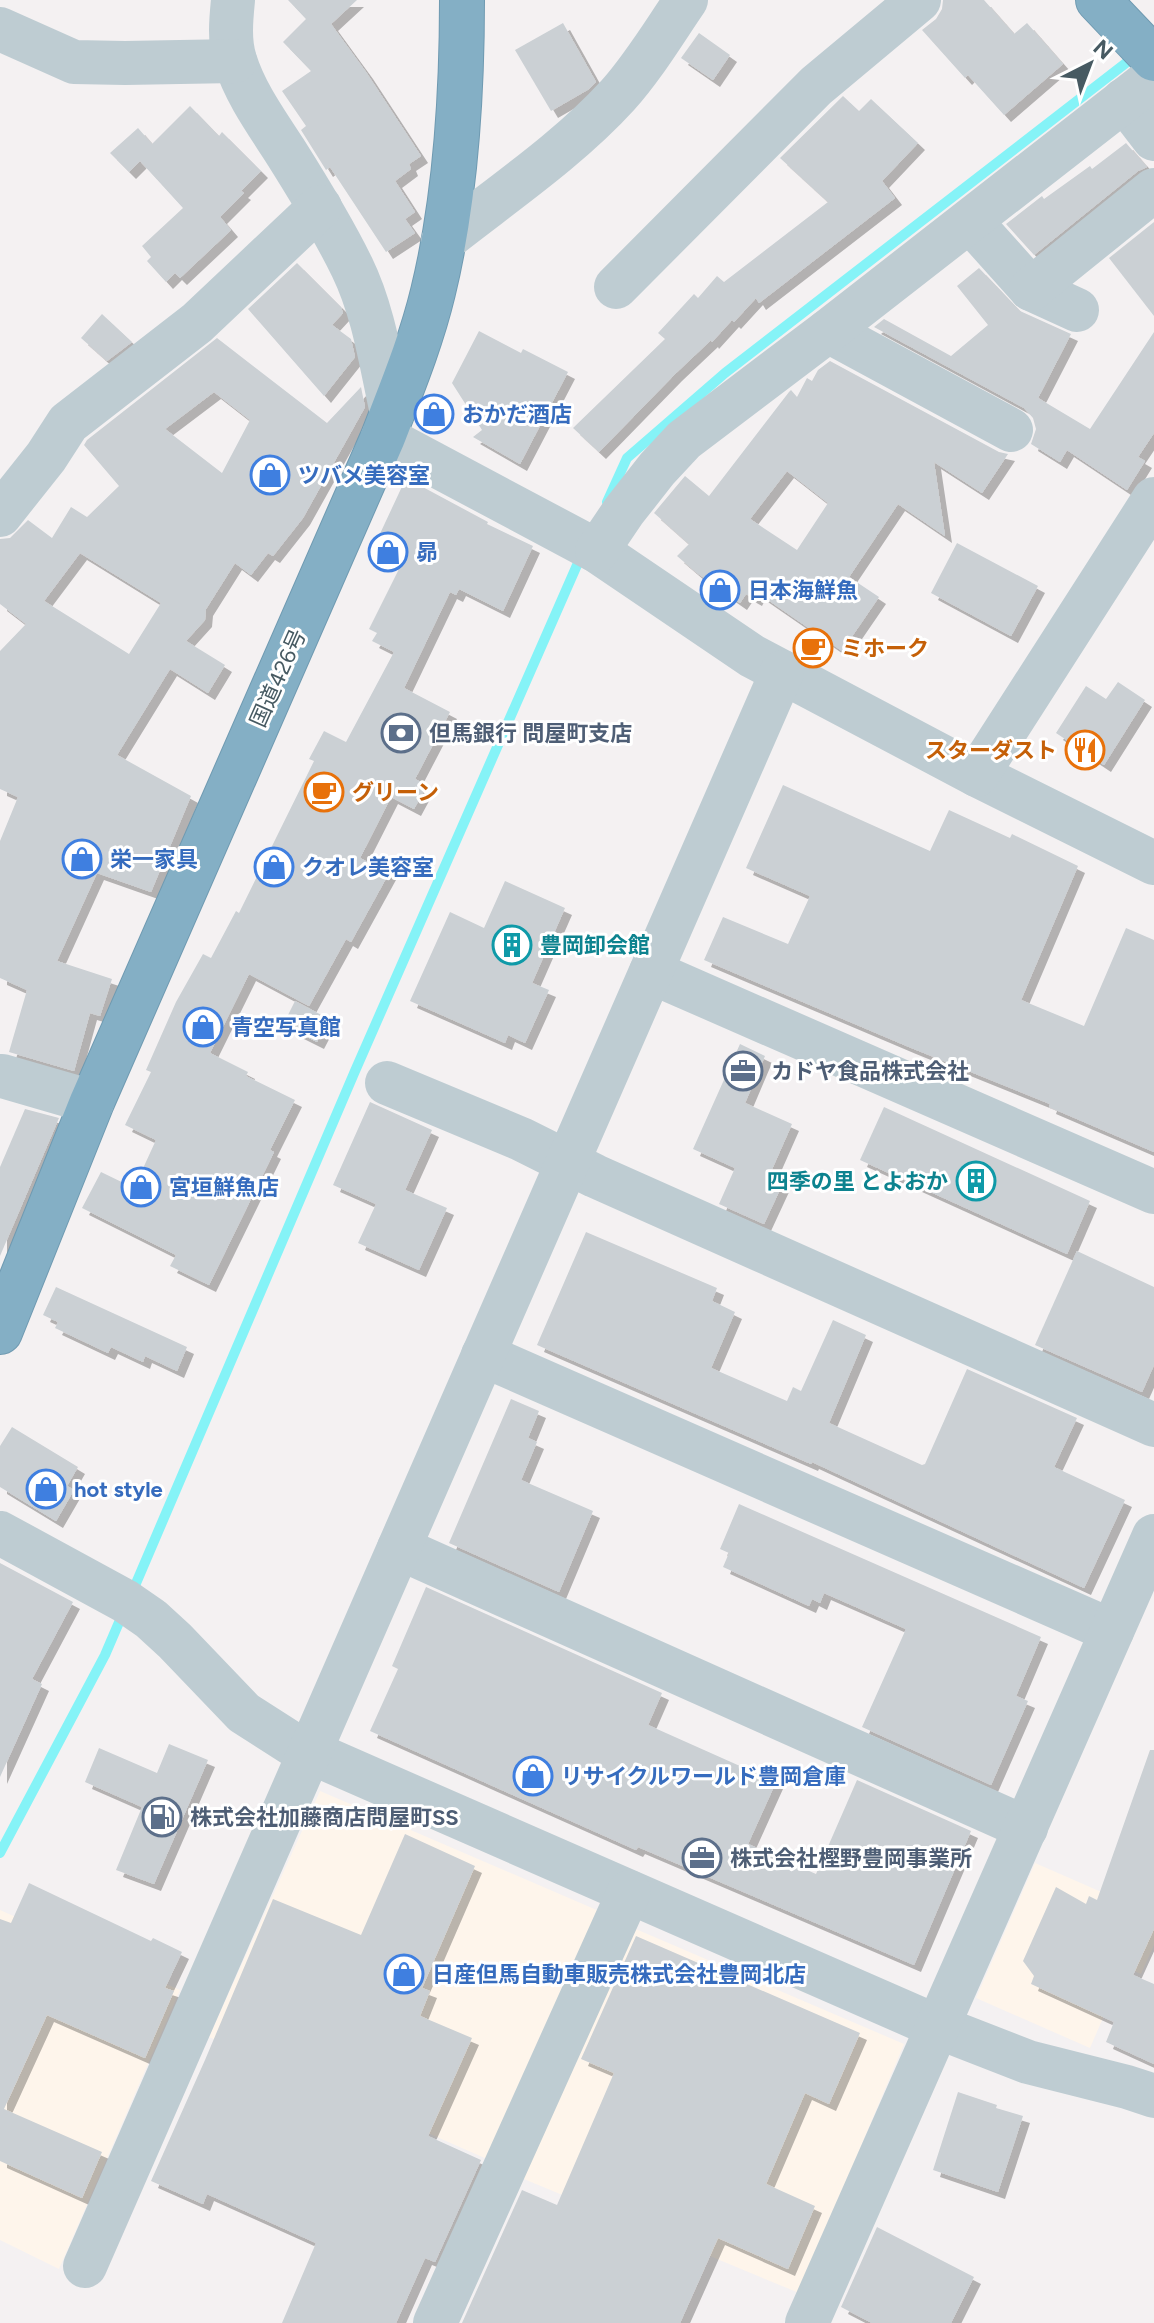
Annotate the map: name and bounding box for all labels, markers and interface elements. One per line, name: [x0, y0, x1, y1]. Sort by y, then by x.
north arrow: [1050, 24, 1130, 104]
text: N: [1088, 34, 1118, 65]
shop icon: おかだ酒店: [413, 393, 455, 435]
place label: おかだ酒店: [462, 401, 572, 428]
shop icon: ツバメ美容室: [249, 454, 291, 496]
place label: ツバメ美容室: [298, 462, 430, 489]
shop icon: 昴: [367, 531, 409, 573]
place label: 昴: [416, 539, 438, 566]
shop icon: 日本海鮮魚: [699, 569, 741, 611]
place label: 日本海鮮魚: [748, 577, 858, 604]
street label: 国道426号: [244, 625, 312, 731]
cafe icon: ミホーク: [792, 627, 834, 669]
place label: ミホーク: [841, 635, 929, 662]
bank icon: 但馬銀行 問屋町支店: [380, 712, 422, 754]
place label: 但馬銀行 問屋町支店: [429, 720, 632, 747]
restaurant icon: スターダスト: [1064, 729, 1106, 771]
place label: スターダスト: [925, 737, 1057, 764]
cafe icon: グリーン: [303, 771, 345, 813]
place label: グリーン: [352, 779, 439, 806]
shop icon: 栄一家具: [61, 838, 103, 880]
place label: 栄一家具: [110, 846, 198, 873]
shop icon: クオレ美容室: [253, 846, 295, 888]
place label: クオレ美容室: [302, 854, 434, 881]
building icon: 豊岡卸会館: [491, 924, 533, 966]
place label: 豊岡卸会館: [540, 932, 650, 959]
shop icon: 青空写真館: [182, 1006, 224, 1048]
place label: 青空写真館: [231, 1014, 341, 1041]
office icon: カドヤ食品株式会社: [722, 1050, 764, 1092]
place label: カドヤ食品株式会社: [771, 1058, 969, 1085]
building icon: 四季の里 とよおか: [955, 1160, 997, 1202]
shop icon: 宮垣鮮魚店: [120, 1166, 162, 1208]
place label: 四季の里 とよおか: [767, 1168, 948, 1195]
place label: 宮垣鮮魚店: [169, 1174, 279, 1201]
shop icon: hot style: [25, 1468, 67, 1510]
place label: hot style: [74, 1476, 163, 1503]
shop icon: リサイクルワールド豊岡倉庫: [512, 1755, 554, 1797]
place label: リサイクルワールド豊岡倉庫: [561, 1763, 846, 1790]
fuel station icon: 株式会社加藤商店問屋町SS: [141, 1796, 183, 1838]
place label: 株式会社加藤商店問屋町SS: [190, 1804, 459, 1831]
office icon: 株式会社樫野豊岡事業所: [681, 1837, 723, 1879]
place label: 株式会社樫野豊岡事業所: [730, 1845, 972, 1872]
shop icon: 日産但馬自動車販売株式会社豊岡北店: [383, 1953, 425, 1995]
place label: 日産但馬自動車販売株式会社豊岡北店: [432, 1961, 806, 1988]

